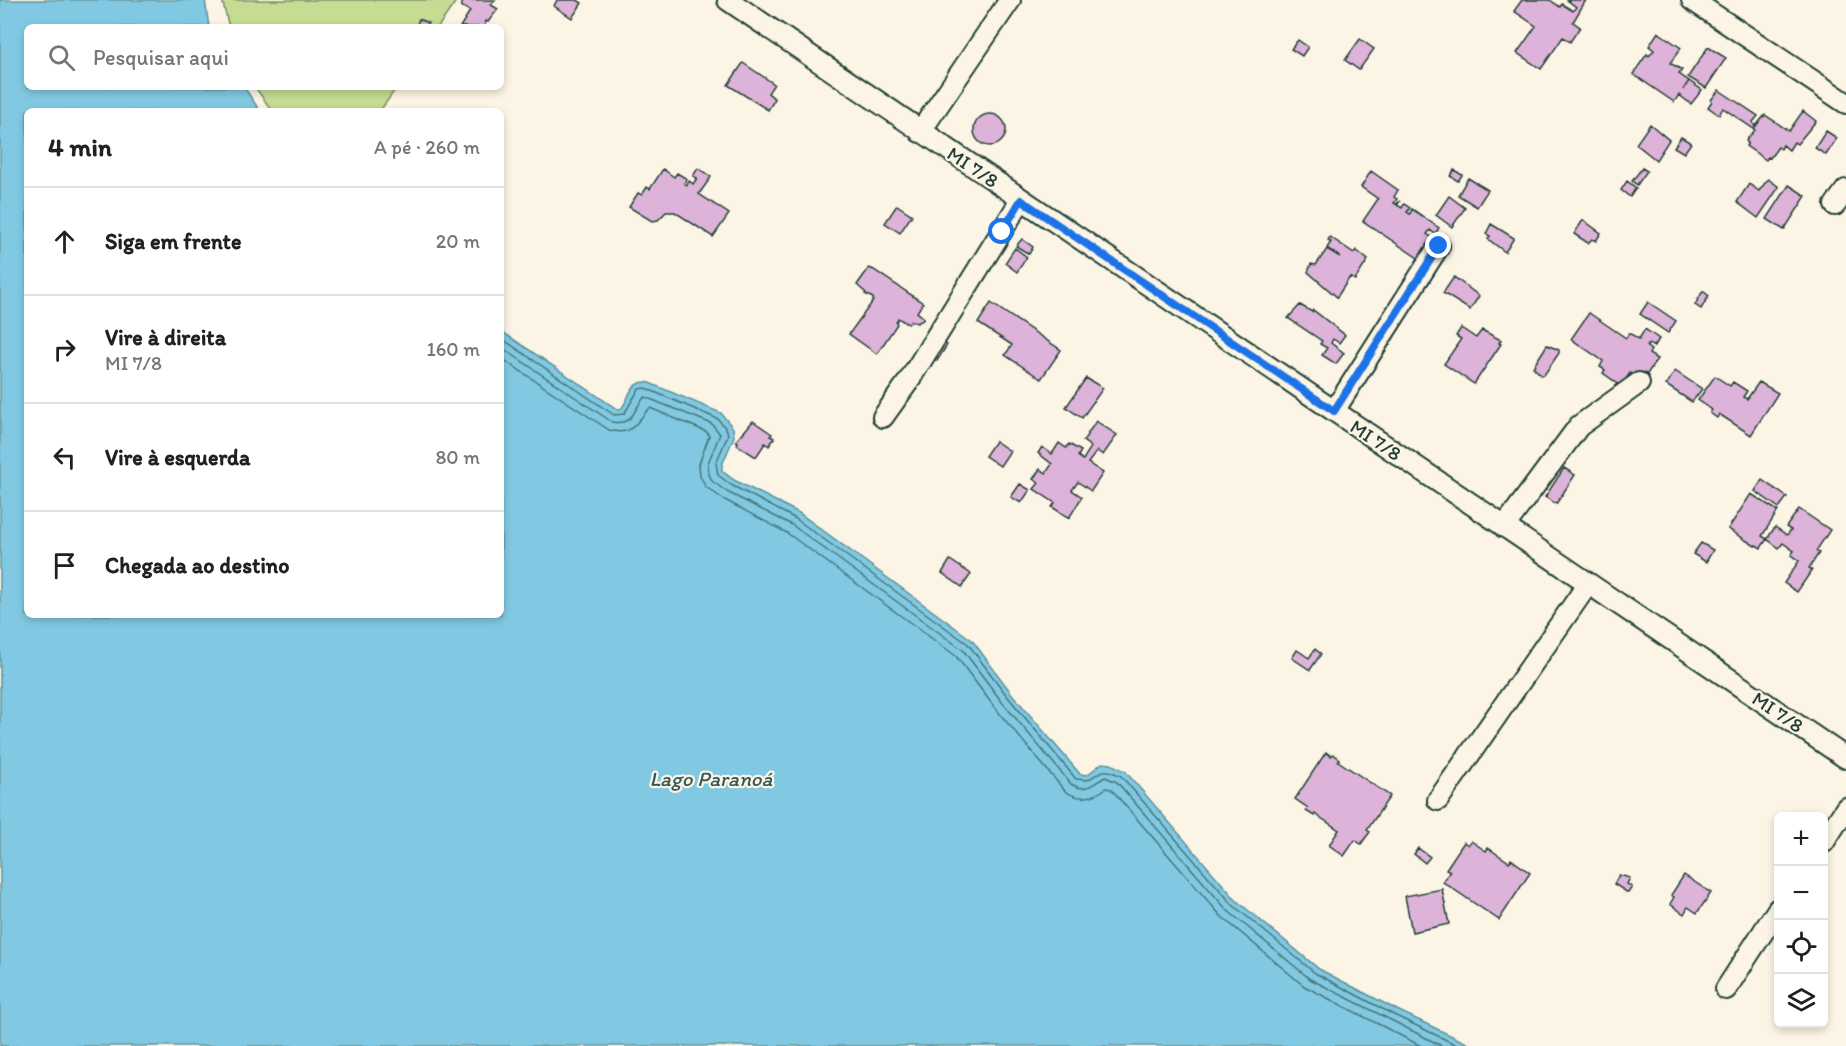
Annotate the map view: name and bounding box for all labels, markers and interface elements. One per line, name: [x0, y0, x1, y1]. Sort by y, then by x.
search box: [24, 24, 504, 90]
icon: search: [45, 41, 78, 74]
text: Pesquisar aqui: [93, 44, 229, 71]
text: 4 min: [48, 131, 112, 163]
text: A pé · 260 m: [374, 135, 480, 159]
street label: MI 7/8: [943, 141, 1003, 193]
route start: [988, 218, 1014, 244]
icon: ahead: [48, 225, 81, 258]
text: Siga em frente: [105, 228, 241, 255]
text: 20 m: [436, 229, 480, 253]
route end: [1425, 232, 1451, 258]
text: Vire à direita: [105, 324, 226, 351]
icon: right: [48, 333, 81, 366]
text: 160 m: [427, 337, 480, 361]
text: MI 7/8: [105, 351, 162, 375]
street label: MI 7/8: [1346, 414, 1406, 466]
icon: left: [48, 441, 81, 474]
text: Vire à esquerda: [105, 444, 250, 471]
text: 80 m: [435, 445, 480, 469]
icon: arrive: [48, 549, 81, 582]
text: Chegada ao destino: [105, 552, 289, 579]
street label: MI 7/8: [1748, 686, 1808, 738]
water label: Lago Paranoá: [650, 766, 773, 791]
map controls: [1774, 812, 1828, 1028]
button: +: [1774, 812, 1828, 866]
button: −: [1774, 866, 1828, 920]
button: locate: [1774, 920, 1828, 974]
button: layers: [1774, 974, 1828, 1028]

